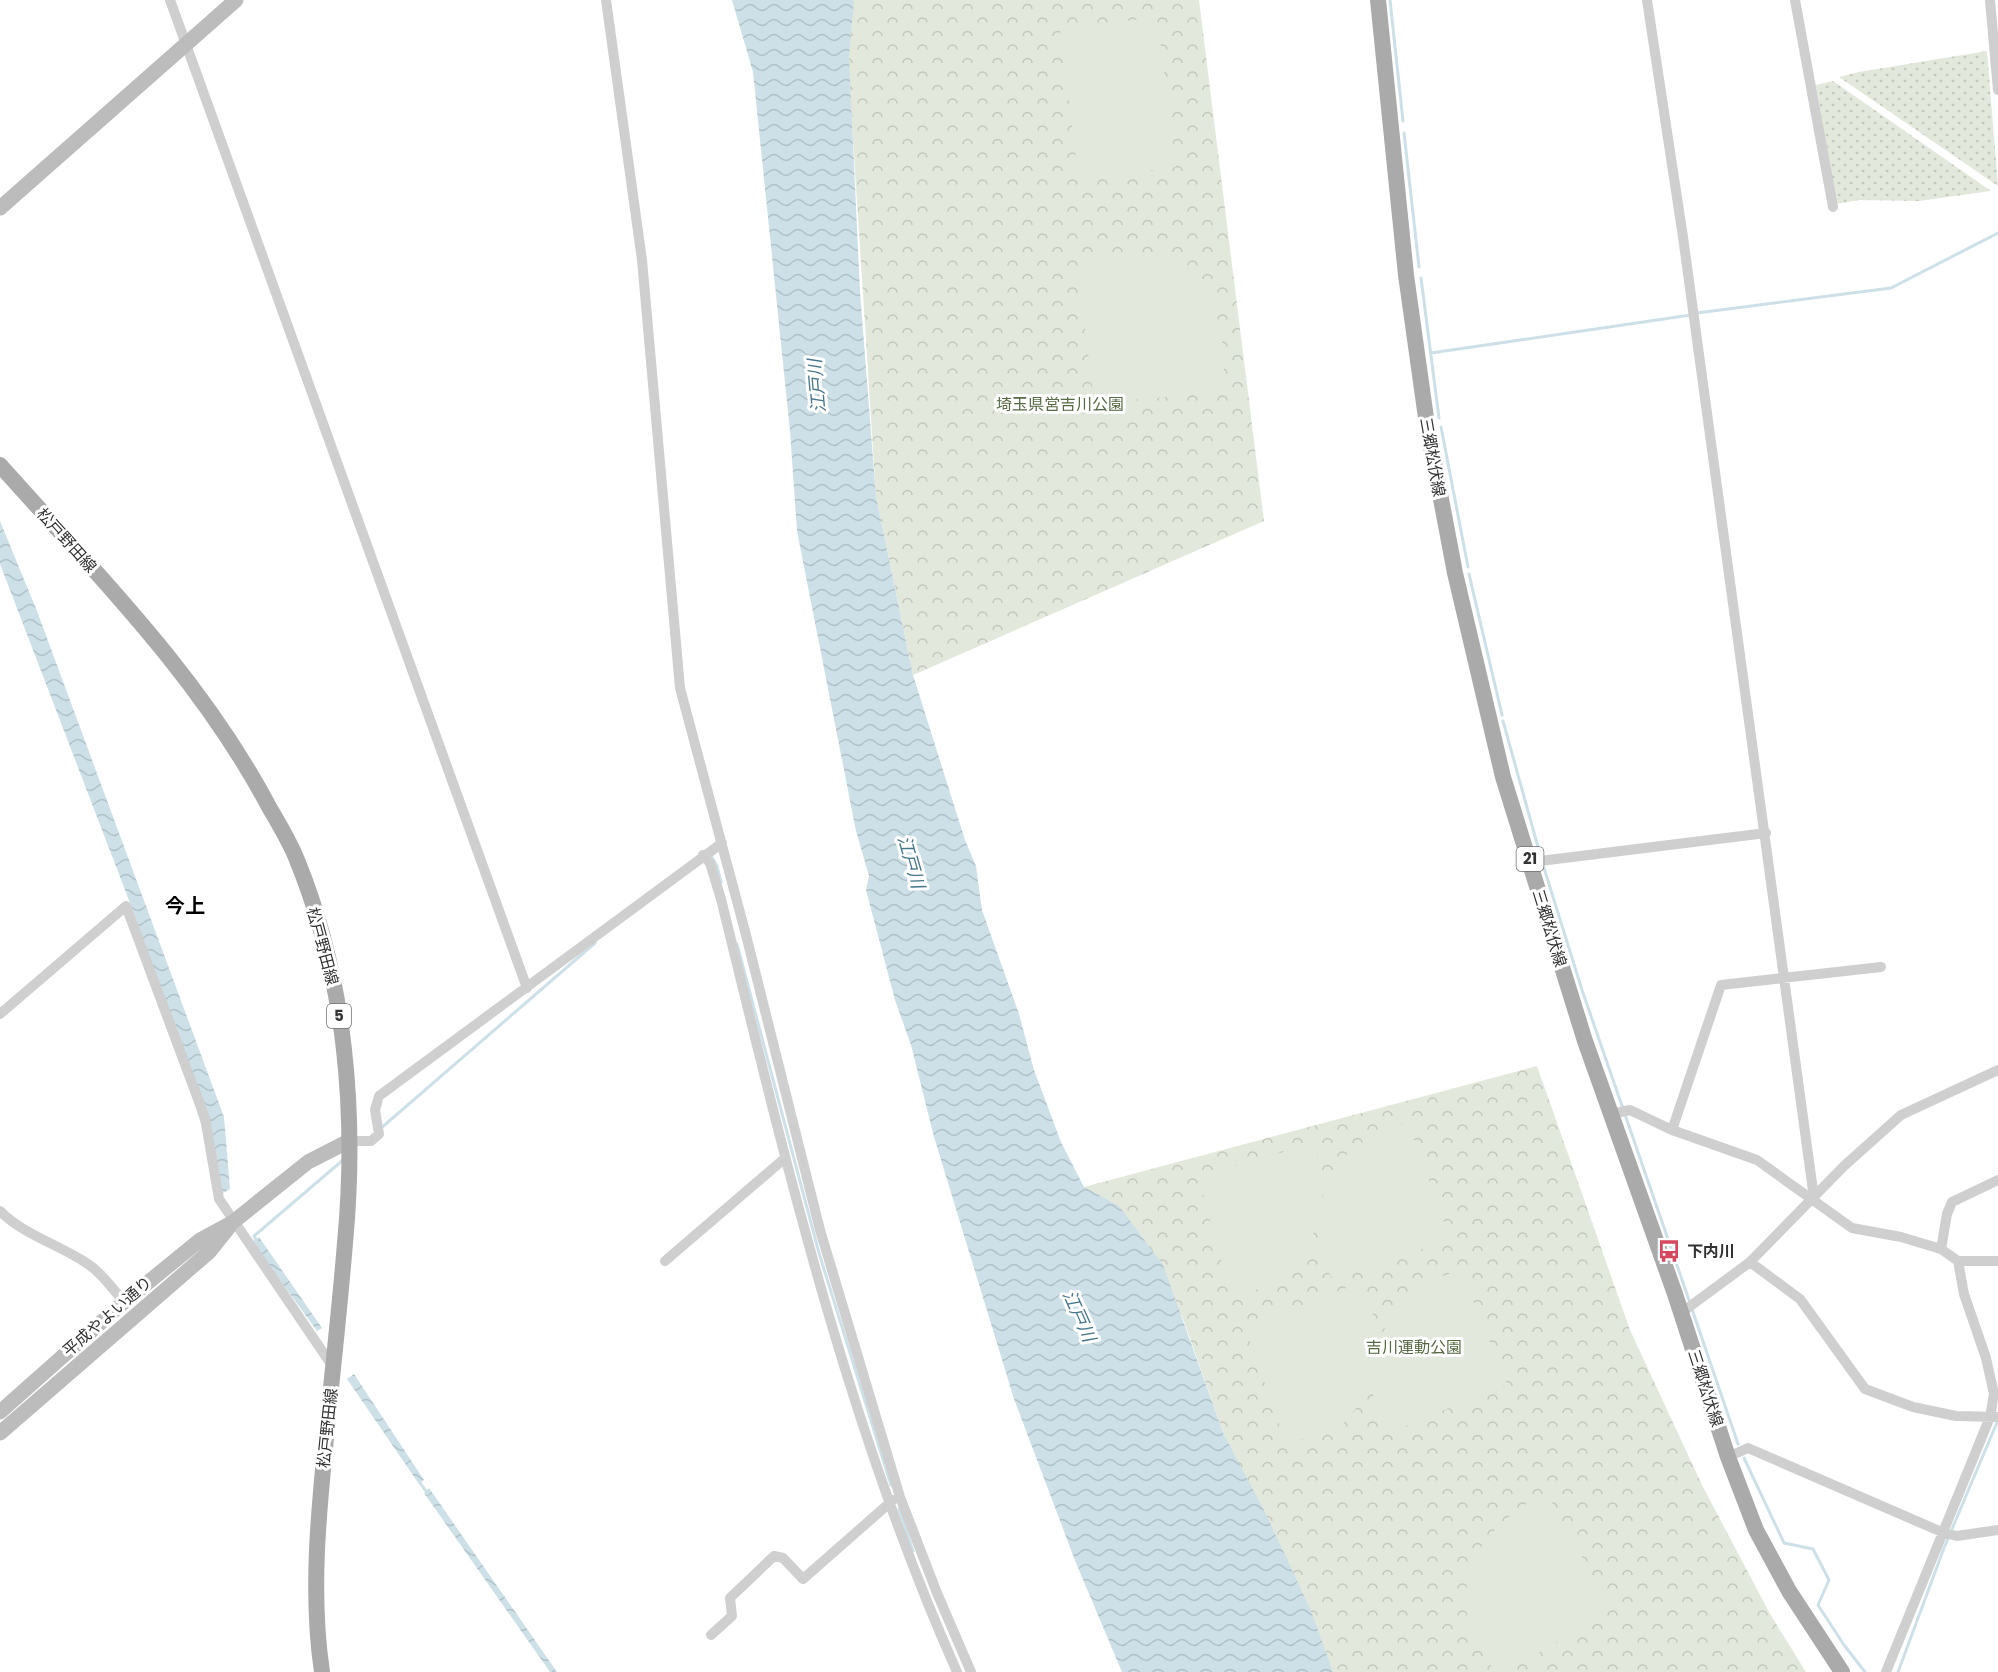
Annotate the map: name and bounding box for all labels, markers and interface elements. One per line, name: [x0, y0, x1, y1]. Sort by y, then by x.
water label: 江戸川: [802, 356, 831, 414]
park label: 埼玉県営吉川公園: [996, 393, 1124, 416]
street label: 三郷松伏線: [1414, 416, 1451, 498]
street label: 松戸野田線: [31, 503, 102, 578]
water label: 江戸川: [892, 832, 931, 893]
road number: 21: [1516, 847, 1544, 871]
street label: 三郷松伏線: [1527, 887, 1572, 970]
district label: 今上: [165, 892, 205, 920]
street label: 松戸野田線: [301, 905, 344, 988]
road number: 5: [327, 1004, 351, 1028]
bus stop icon: 下内川: [1656, 1238, 1682, 1264]
place label: 下内川: [1687, 1240, 1735, 1263]
street label: 平成やよい通り: [58, 1271, 157, 1362]
water label: 江戸川: [1057, 1286, 1103, 1347]
park label: 吉川運動公園: [1366, 1336, 1462, 1359]
street label: 三郷松伏線: [1682, 1347, 1729, 1430]
street label: 松戸野田線: [312, 1387, 343, 1469]

